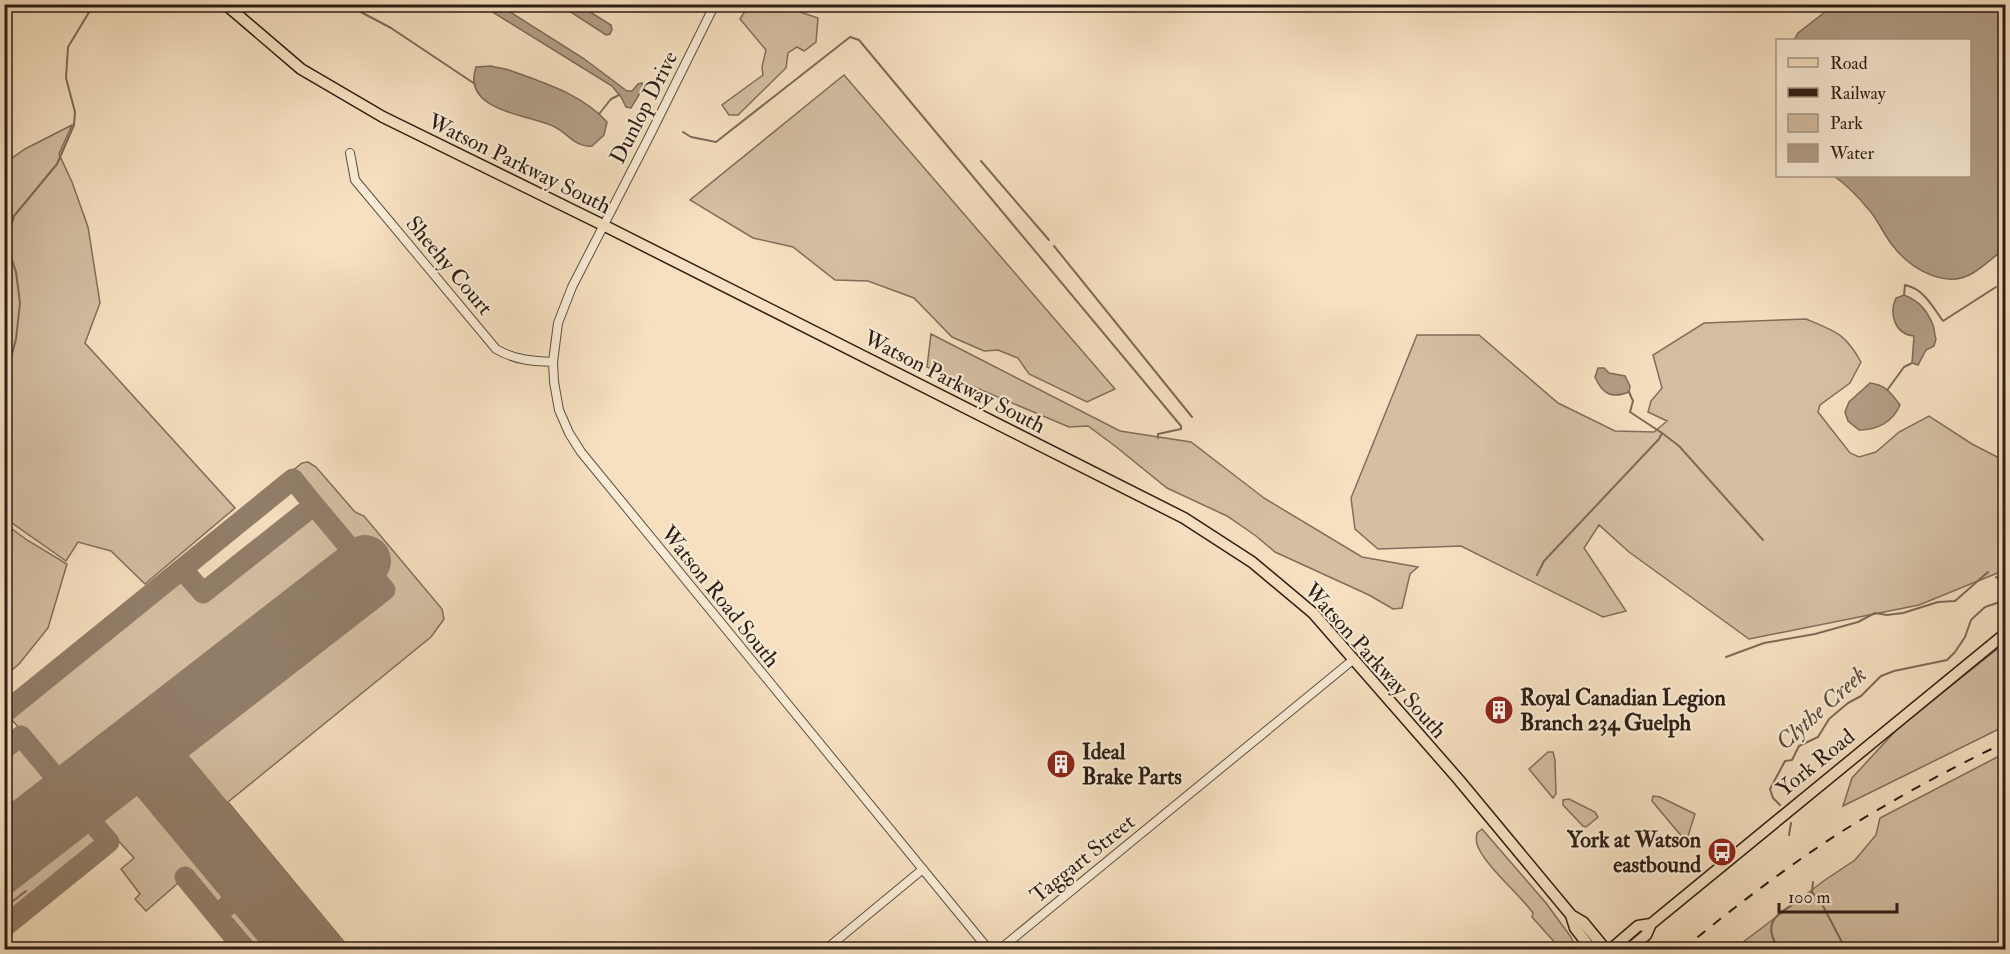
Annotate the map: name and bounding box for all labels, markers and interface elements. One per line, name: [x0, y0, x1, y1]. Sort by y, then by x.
legend: [1776, 39, 1971, 177]
street label: Dunlop Drive: [604, 46, 685, 169]
text: Road: [1830, 52, 1868, 75]
text: Railway: [1830, 82, 1887, 105]
street label: Watson Parkway South: [423, 107, 616, 221]
text: Park: [1830, 112, 1863, 135]
text: Water: [1829, 142, 1874, 165]
street label: Sheehy Court: [400, 210, 499, 321]
street label: Watson Parkway South: [858, 324, 1050, 440]
street label: Watson Road South: [654, 519, 786, 673]
street label: Watson Parkway South: [1297, 576, 1453, 745]
water label: Clythe Creek: [1769, 659, 1873, 757]
place label: Royal Canadian Legion Branch 234 Guelph: [1520, 684, 1726, 738]
building icon: Royal Canadian Legion Branch 234 Guelph: [1483, 694, 1515, 726]
street label: York Road: [1771, 723, 1861, 803]
place label: Ideal Brake Parts: [1082, 738, 1182, 791]
building icon: Ideal Brake Parts: [1045, 748, 1077, 780]
street label: Taggart Street: [1025, 808, 1141, 909]
place label: York at Watson eastbound: [1566, 826, 1702, 879]
bus stop icon: York at Watson eastbound: [1706, 836, 1738, 868]
scale bar: [1779, 876, 1898, 914]
text: 100 m: [1788, 886, 1831, 909]

